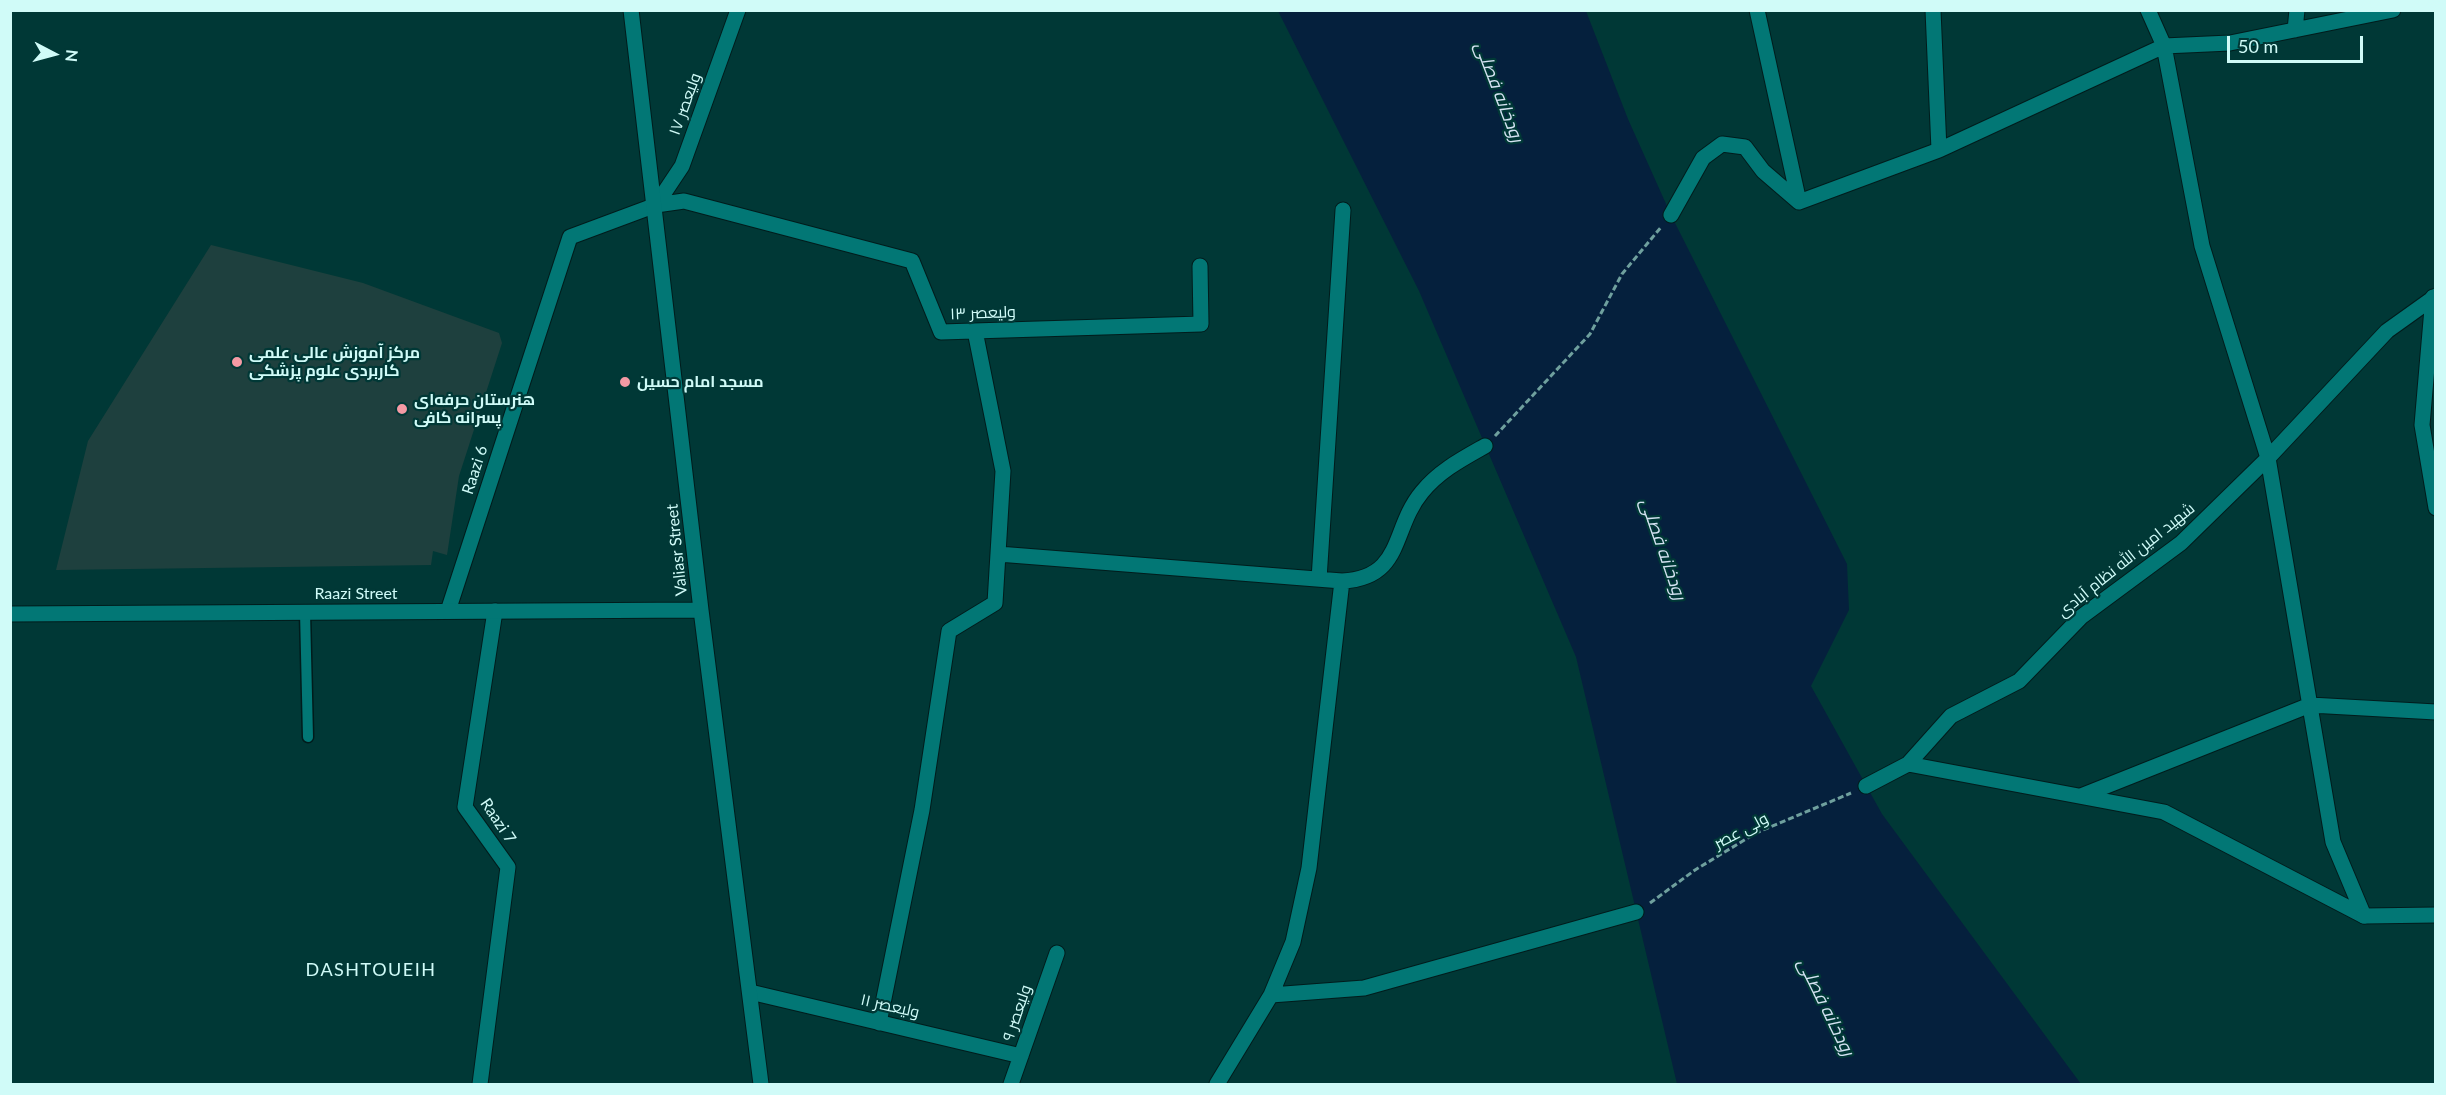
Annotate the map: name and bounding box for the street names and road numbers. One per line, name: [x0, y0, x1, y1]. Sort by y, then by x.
street label: ولیعصر ۱۷: [665, 70, 705, 138]
street label: ولیعصر ۱۳: [950, 302, 1016, 324]
street label: Raazi 6: [458, 443, 492, 497]
street label: شهید امین الله نظام آبادی: [2053, 499, 2199, 621]
street label: Valiasr Street: [663, 503, 691, 597]
street label: Raazi Street: [314, 584, 398, 604]
street label: Raazi 7: [476, 795, 520, 847]
street label: ولی عصر: [1711, 809, 1771, 853]
street label: ولیعصر ۹: [998, 982, 1036, 1044]
street label: ولیعصر ۱۱: [859, 990, 921, 1022]

